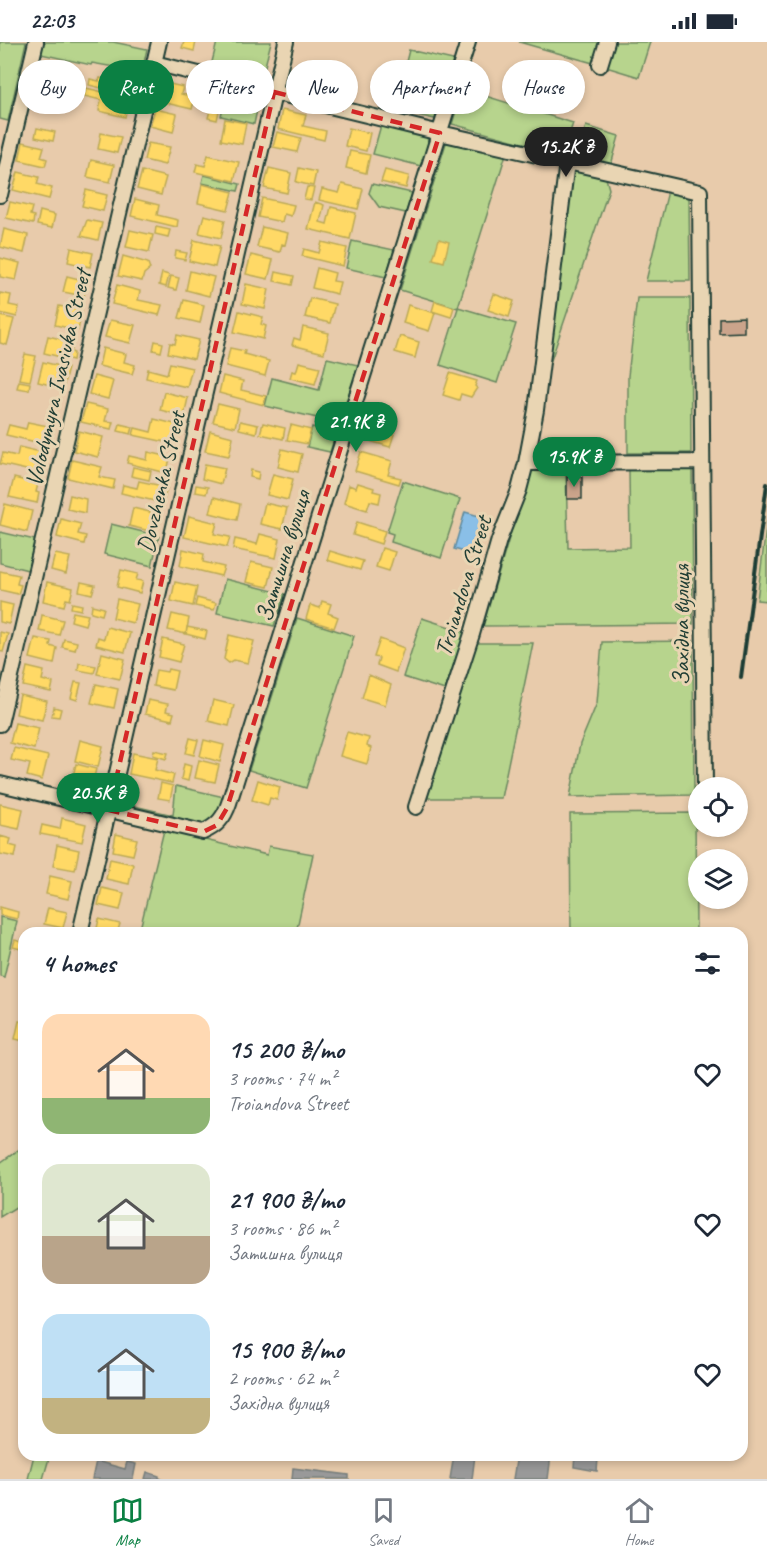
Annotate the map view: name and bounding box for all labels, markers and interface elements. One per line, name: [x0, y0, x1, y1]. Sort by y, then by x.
text: 22:03: [30, 7, 74, 35]
chip: Buy: [18, 60, 86, 114]
chip: Rent: [98, 60, 174, 114]
chip: Filters: [186, 60, 274, 114]
chip: New: [286, 60, 358, 114]
chip: Apartment: [370, 60, 490, 114]
chip: House: [502, 60, 585, 114]
pin: 15.2K ₴: [511, 127, 621, 178]
text: 15.2K ₴: [539, 134, 593, 159]
street label: Volodymyra Ivasiuka Street: [18, 264, 98, 489]
pin: 21.9K ₴: [301, 402, 411, 453]
street label: Dovzhenka Street: [130, 407, 192, 555]
text: 21.9K ₴: [329, 409, 383, 434]
pin: 15.9K ₴: [519, 437, 629, 488]
text: 15.9K ₴: [547, 444, 601, 469]
street label: Затишна вулиця: [249, 485, 318, 625]
street label: Troiandova Street: [428, 511, 499, 659]
street label: Західна вулиця: [666, 563, 696, 686]
pin: 20.5K ₴: [43, 773, 153, 824]
map controls: [688, 777, 748, 909]
button: locate: [688, 777, 748, 837]
text: 20.5K ₴: [71, 780, 125, 805]
button: layers: [688, 849, 748, 909]
text: 4 homes: [42, 947, 115, 980]
icon: filters: [691, 947, 724, 980]
text: 15 200 ₴/mo: [228, 1033, 344, 1066]
icon: home: [90, 1038, 162, 1110]
icon: heart: [691, 1058, 724, 1091]
text: 3 rooms · 74 m²: [228, 1066, 336, 1091]
text: Troiandova Street: [228, 1091, 348, 1116]
text: 21 900 ₴/mo: [228, 1183, 344, 1216]
icon: home: [90, 1188, 162, 1260]
icon: heart: [691, 1208, 724, 1241]
text: 3 rooms · 86 m²: [228, 1216, 336, 1241]
text: Затишна вулиця: [228, 1241, 341, 1266]
text: 15 900 ₴/mo: [228, 1333, 344, 1366]
icon: home: [90, 1338, 162, 1410]
icon: heart: [691, 1358, 724, 1391]
text: 2 rooms · 62 m²: [228, 1366, 336, 1391]
text: Західна вулиця: [228, 1391, 329, 1416]
tab: Map: [111, 1494, 144, 1550]
tab: Saved: [367, 1494, 400, 1550]
tab: Home: [623, 1494, 656, 1550]

